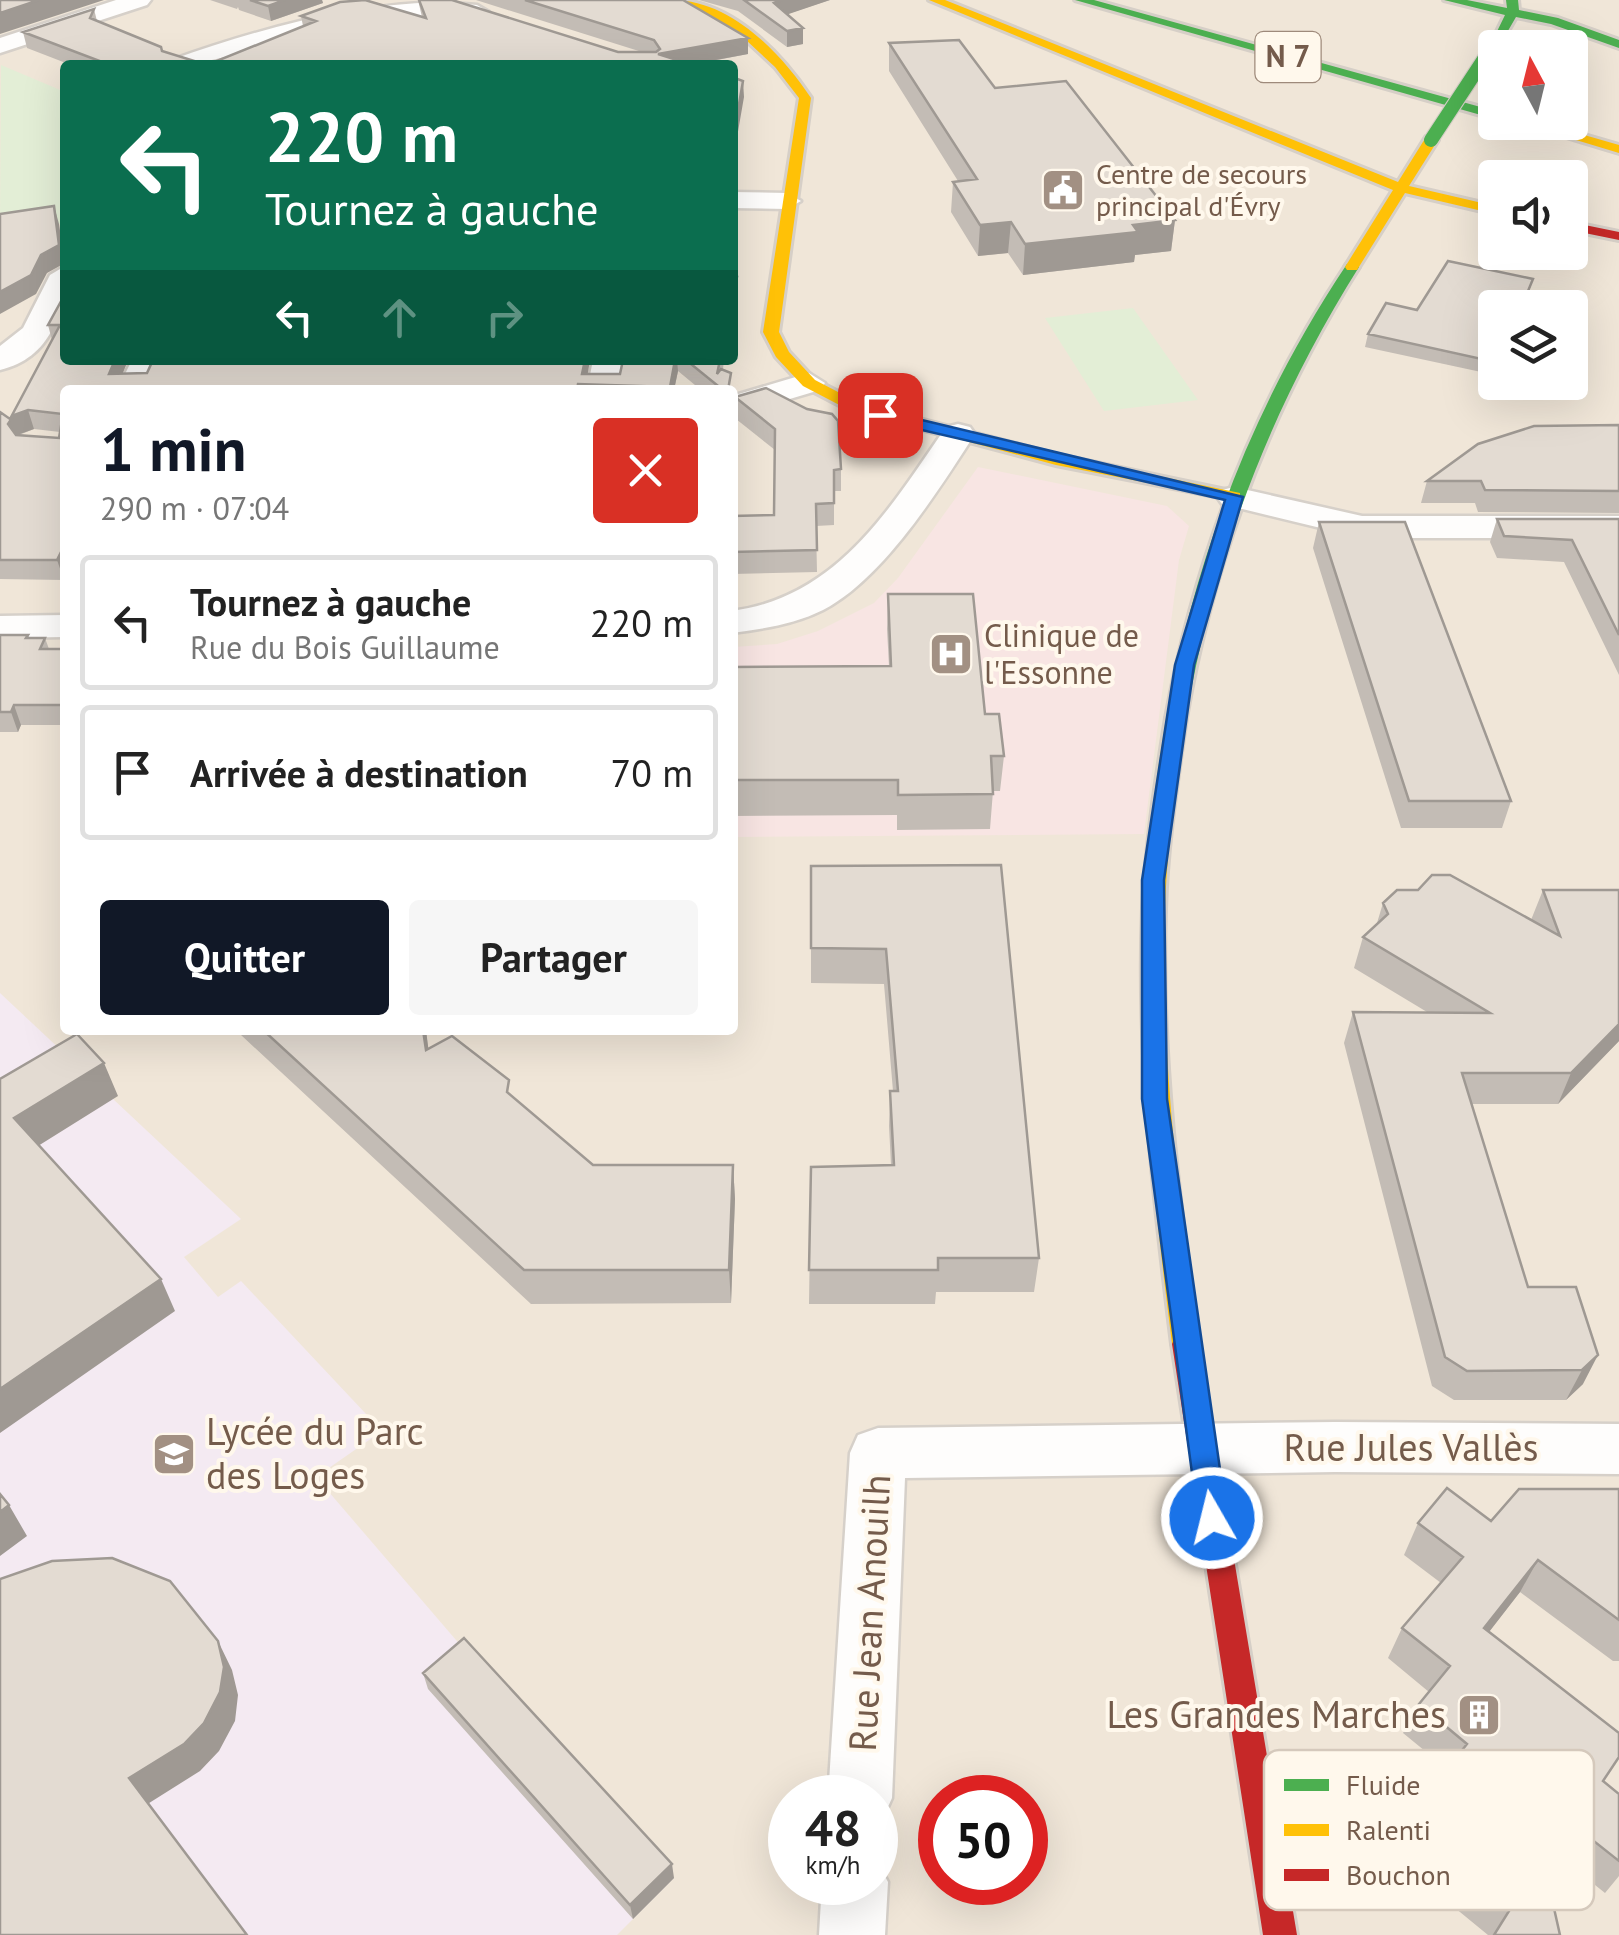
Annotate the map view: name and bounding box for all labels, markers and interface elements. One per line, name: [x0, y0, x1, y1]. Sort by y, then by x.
north arrow: [1478, 30, 1588, 140]
map controls: [1478, 30, 1588, 400]
road number: N 7: [1256, 32, 1320, 82]
text: 220 m: [265, 91, 458, 181]
icon: left: [100, 100, 230, 230]
place label: Centre de secours principal d'Évry: [1096, 155, 1307, 224]
button: sound: [1478, 160, 1588, 270]
public building icon: Centre de secours principal d'Évry: [1040, 167, 1086, 213]
text: Tournez à gauche: [265, 179, 599, 237]
icon: left: [267, 290, 322, 345]
icon: ahead: [372, 290, 427, 345]
icon: right: [477, 290, 532, 345]
button: layers: [1478, 290, 1588, 400]
pin: [838, 373, 923, 458]
icon: arrive: [853, 388, 908, 443]
text: 1 min: [100, 410, 246, 488]
button: close: [593, 418, 698, 523]
text: 290 m · 07:04: [100, 487, 289, 529]
text: Tournez à gauche: [190, 577, 471, 626]
icon: left: [105, 595, 160, 650]
text: 220 m: [590, 598, 693, 647]
place label: Clinique de l'Essonne: [984, 614, 1139, 693]
text: Rue du Bois Guillaume: [190, 626, 500, 668]
hospital icon: Clinique de l'Essonne: [928, 631, 974, 677]
icon: arrive: [105, 745, 160, 800]
text: Arrivée à destination: [190, 748, 528, 797]
text: 70 m: [611, 748, 693, 797]
button: Quitter: [100, 900, 389, 1015]
button: Partager: [409, 900, 698, 1015]
place label: Lycée du Parc des Loges: [206, 1406, 424, 1499]
street label: Rue Jules Vallès: [1283, 1422, 1539, 1471]
school or university icon: Lycée du Parc des Loges: [151, 1431, 197, 1477]
position arrow: [1160, 1466, 1264, 1570]
street label: Rue Jean Anouilh: [837, 1473, 900, 1753]
place label: Les Grandes Marches: [1106, 1689, 1446, 1738]
building icon: Les Grandes Marches: [1456, 1692, 1502, 1738]
legend: [1264, 1750, 1594, 1910]
text: Fluide: [1346, 1766, 1421, 1803]
speed limit sign: 50: [918, 1775, 1048, 1905]
text: 48: [805, 1795, 861, 1860]
text: Ralenti: [1346, 1811, 1431, 1848]
text: km/h: [806, 1849, 860, 1881]
text: Bouchon: [1346, 1856, 1451, 1893]

